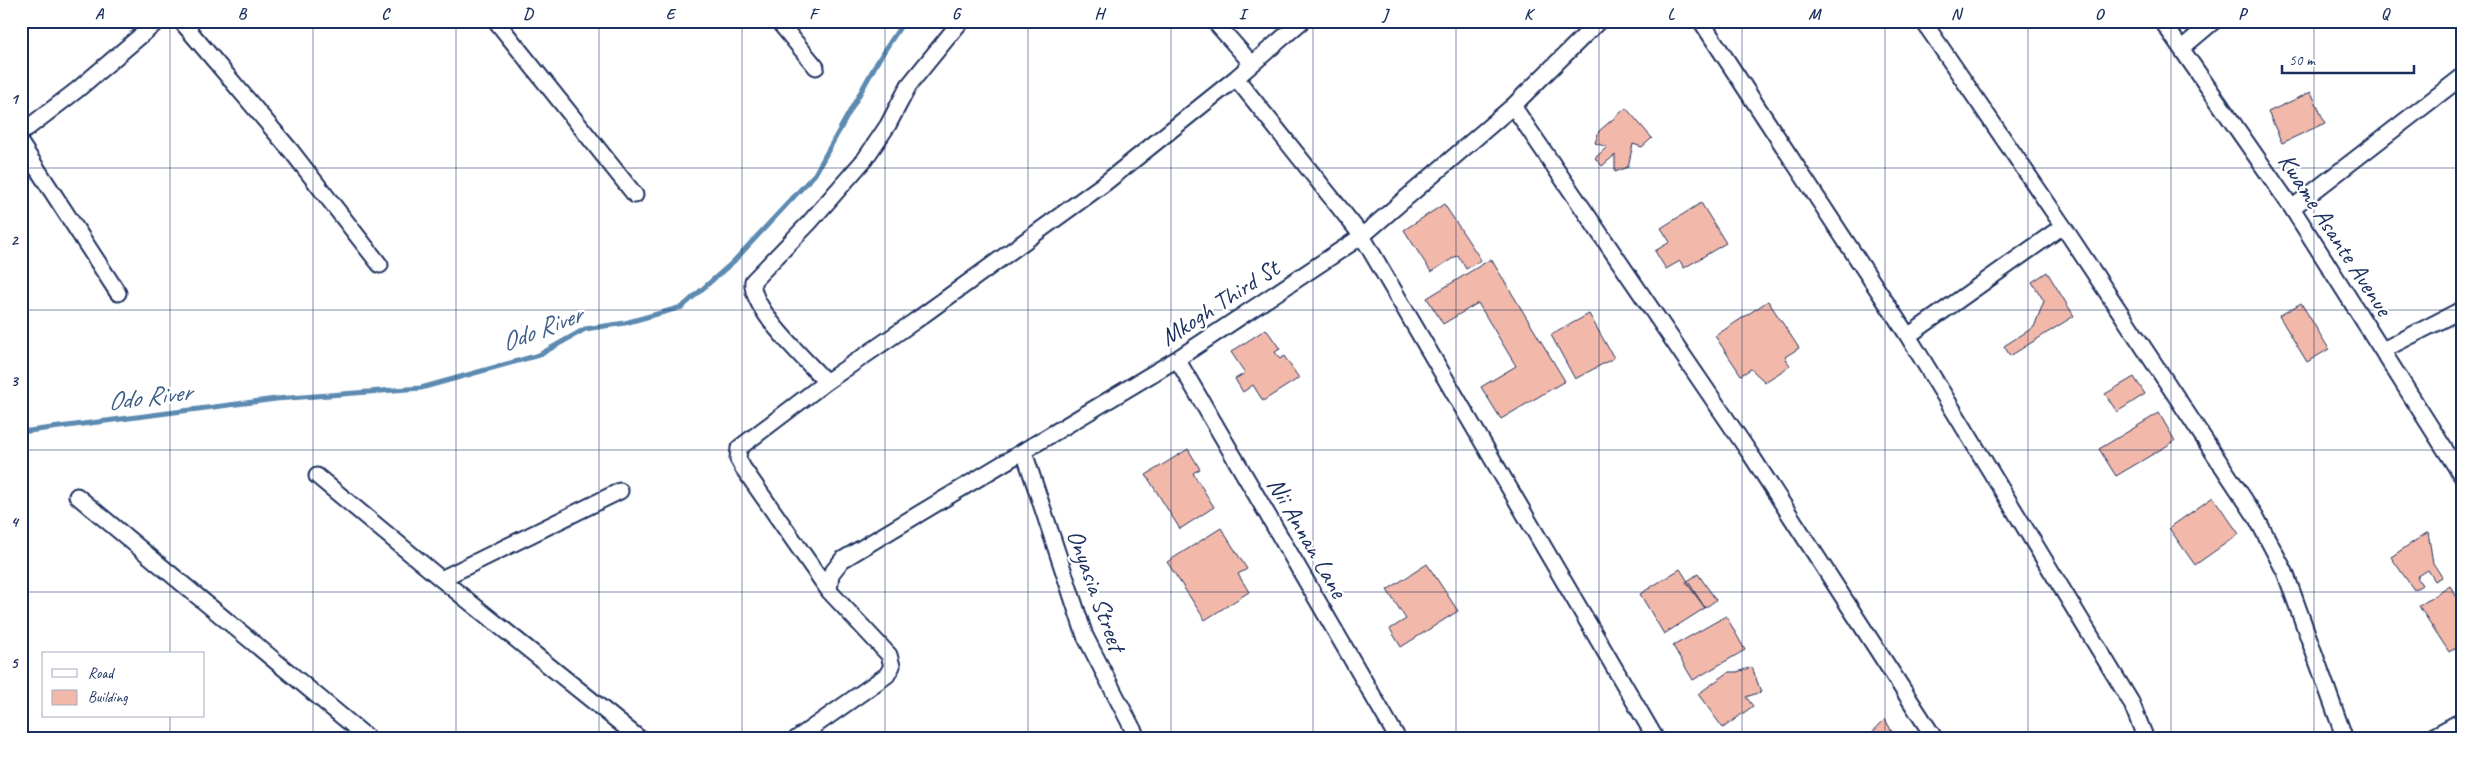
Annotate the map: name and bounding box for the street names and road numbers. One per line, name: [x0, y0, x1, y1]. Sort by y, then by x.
street label: Kwame Asante Avenue: [2271, 147, 2401, 323]
street label: Mkogh Third St: [1154, 251, 1287, 353]
street label: Nii Annan Lane: [1260, 471, 1355, 605]
street label: Onyasia Street: [1059, 525, 1134, 659]

